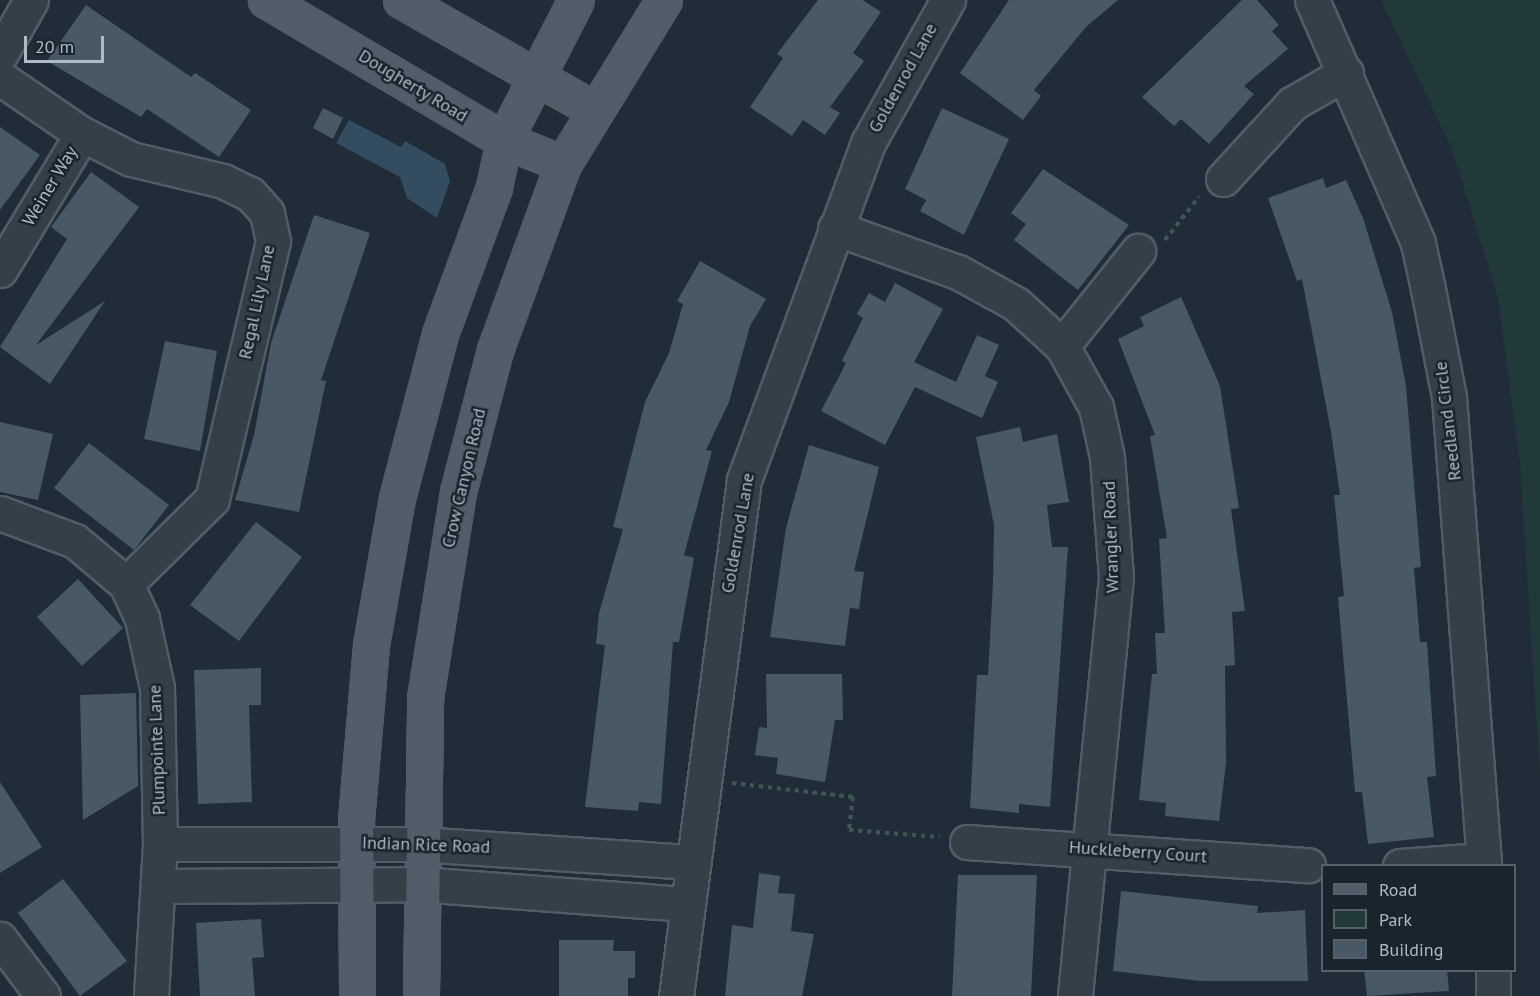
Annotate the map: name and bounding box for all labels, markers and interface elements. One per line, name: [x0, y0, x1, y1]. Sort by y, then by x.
street label: Goldenrod Lane: [864, 20, 942, 136]
scale bar: [27, 24, 106, 62]
text: 20 m: [35, 35, 74, 58]
street label: Dougherty Road: [354, 45, 472, 127]
street label: Weiner Way: [18, 142, 82, 230]
street label: Regal Lily Lane: [234, 243, 280, 361]
street label: Reedland Circle: [1430, 360, 1466, 482]
street label: Crow Canyon Road: [437, 406, 491, 550]
street label: Goldenrod Lane: [717, 471, 759, 595]
street label: Wrangler Road: [1098, 481, 1124, 593]
street label: Plumpointe Lane: [144, 684, 170, 816]
street label: Indian Rice Road: [361, 832, 491, 858]
street label: Huckleberry Court: [1068, 836, 1208, 868]
legend: [1321, 864, 1516, 972]
text: Road: [1379, 878, 1417, 901]
text: Park: [1379, 908, 1412, 931]
text: Building: [1379, 938, 1443, 961]

